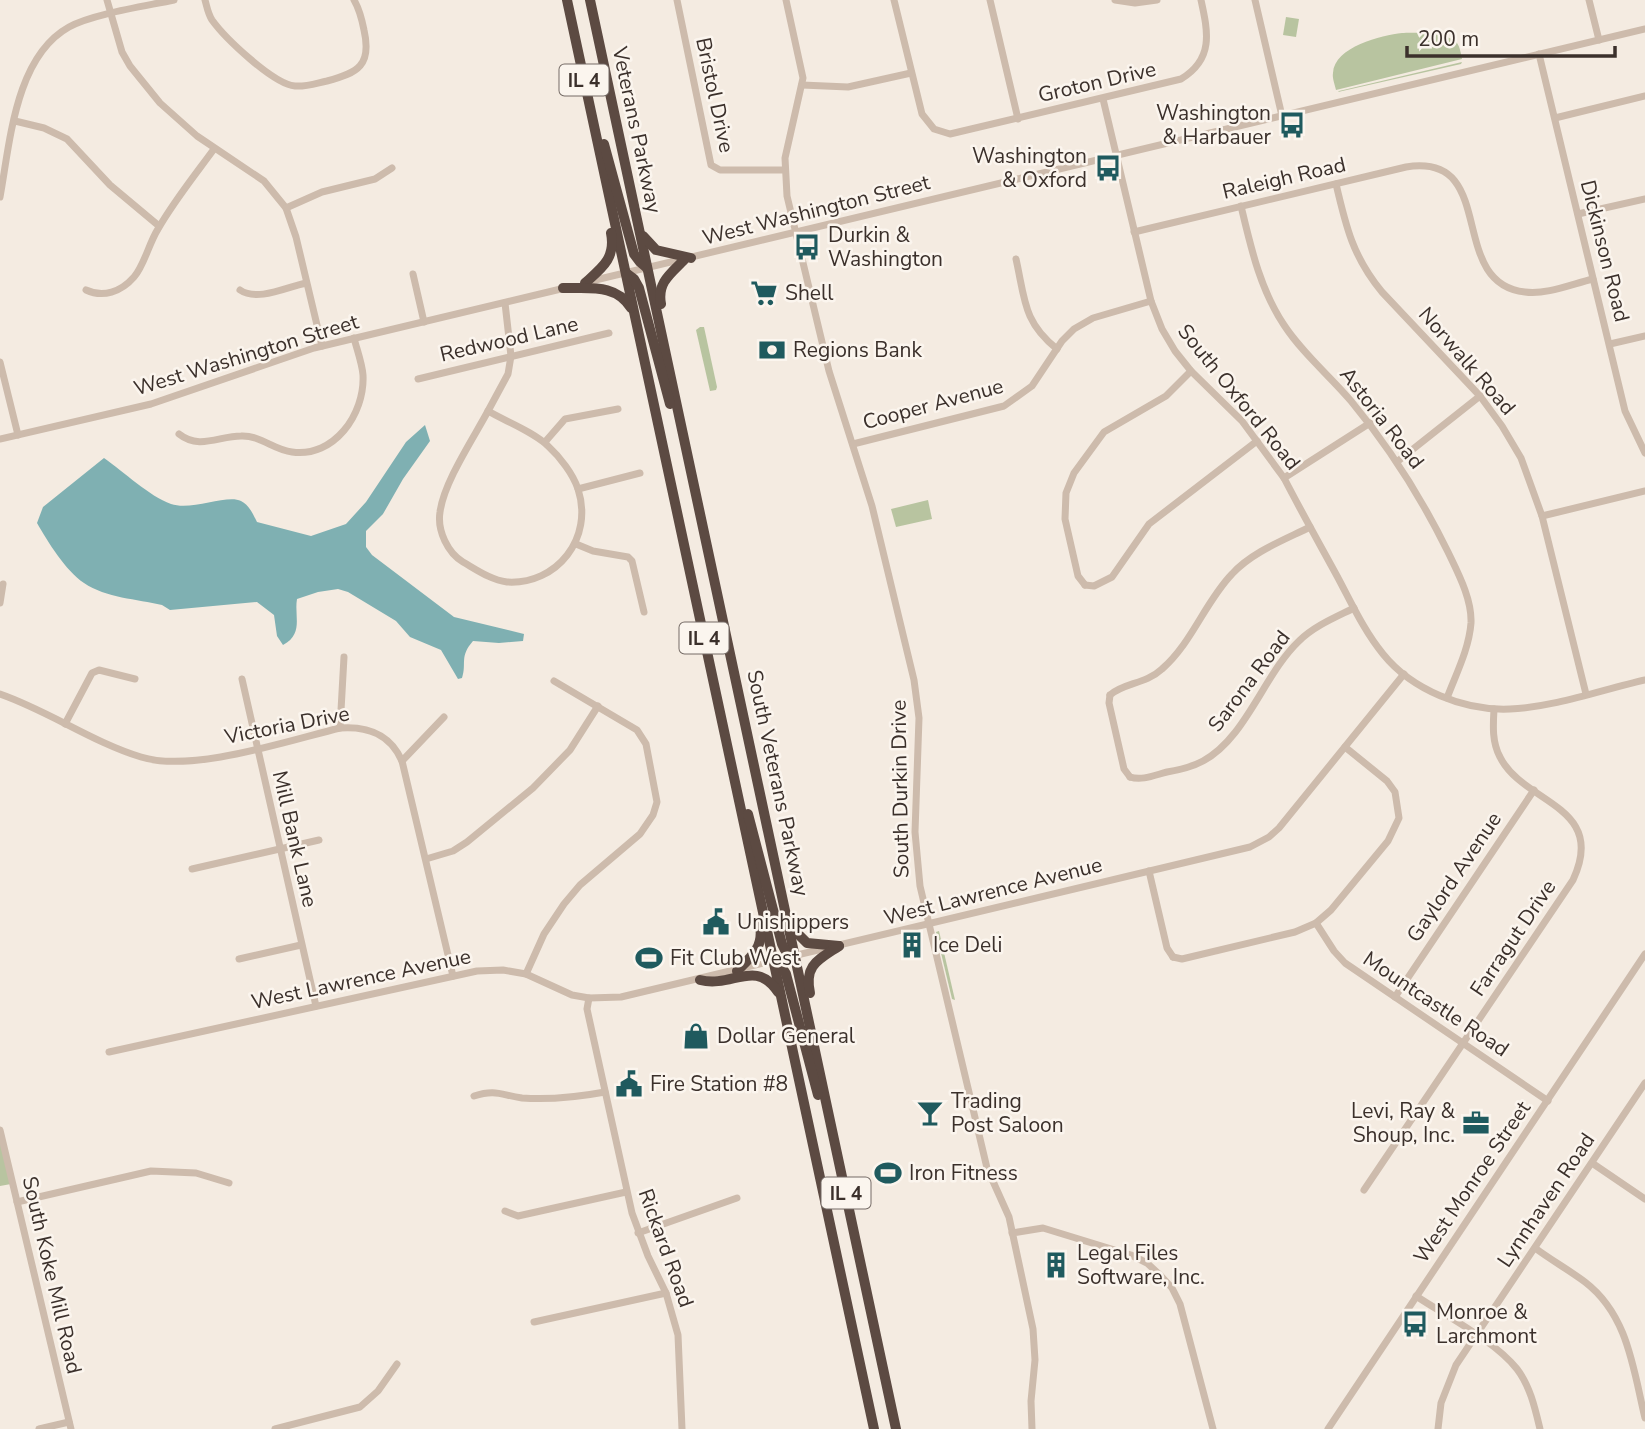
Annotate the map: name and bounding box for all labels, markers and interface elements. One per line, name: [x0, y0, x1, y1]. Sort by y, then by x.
scale bar: [1407, 14, 1615, 58]
text: 200 m: [1418, 25, 1479, 53]
street label: Bristol Drive: [689, 35, 741, 155]
street label: Veterans Parkway: [605, 43, 668, 216]
street label: Groton Drive: [1035, 55, 1159, 109]
road number: IL 4: [560, 64, 608, 96]
place label: Washington & Harbauer: [1156, 99, 1271, 151]
bus stop icon: Washington & Harbauer: [1277, 110, 1307, 140]
place label: Washington & Oxford: [972, 142, 1087, 194]
street label: Raleigh Road: [1220, 150, 1348, 206]
bus stop icon: Washington & Oxford: [1093, 153, 1123, 183]
street label: West Washington Street: [699, 168, 933, 252]
street label: Dickinson Road: [1574, 177, 1636, 325]
place label: Durkin & Washington: [828, 221, 943, 273]
bus stop icon: Durkin & Washington: [792, 232, 822, 262]
supermarket icon: Shell: [749, 278, 779, 308]
place label: Shell: [785, 279, 834, 307]
street label: Norwalk Road: [1412, 301, 1522, 421]
street label: West Washington Street: [130, 307, 362, 403]
street label: Redwood Lane: [437, 309, 581, 369]
street label: South Oxford Road: [1171, 318, 1307, 476]
bank icon: Regions Bank: [757, 335, 787, 365]
place label: Regions Bank: [793, 336, 923, 364]
street label: Astoria Road: [1333, 361, 1431, 475]
street label: Cooper Avenue: [860, 372, 1006, 436]
road number: IL 4: [680, 622, 728, 653]
street label: Sarona Road: [1202, 624, 1296, 738]
street label: South Veterans Parkway: [740, 667, 816, 899]
street label: Victoria Drive: [221, 699, 352, 751]
street label: South Durkin Drive: [884, 700, 916, 878]
street label: Mill Bank Lane: [266, 768, 324, 910]
street label: Gaylord Avenue: [1400, 806, 1508, 948]
street label: West Lawrence Avenue: [881, 850, 1105, 932]
street label: Farragut Drive: [1464, 874, 1562, 1002]
public building icon: Unishippers: [701, 907, 731, 937]
place label: Unishippers: [737, 908, 849, 936]
building icon: Ice Deli: [897, 930, 927, 960]
place label: Ice Deli: [933, 931, 1002, 959]
street label: West Lawrence Avenue: [249, 942, 473, 1016]
sports icon: Fit Club West: [634, 943, 664, 973]
place label: Fit Club West: [670, 944, 800, 972]
street label: Mountcastle Road: [1358, 945, 1514, 1063]
shop icon: Dollar General: [681, 1021, 711, 1051]
place label: Dollar General: [717, 1022, 856, 1050]
public building icon: Fire Station #8: [614, 1069, 644, 1099]
place label: Fire Station #8: [650, 1070, 788, 1098]
place label: Trading Post Saloon: [951, 1087, 1064, 1139]
street label: West Monroe Street: [1407, 1095, 1537, 1269]
place label: Levi, Ray & Shoup, Inc.: [1351, 1097, 1455, 1149]
bar icon: Trading Post Saloon: [915, 1098, 945, 1128]
office icon: Levi, Ray & Shoup, Inc.: [1461, 1108, 1491, 1138]
street label: Lynnhaven Road: [1491, 1127, 1601, 1273]
sports icon: Iron Fitness: [873, 1158, 903, 1188]
place label: Iron Fitness: [909, 1159, 1018, 1187]
street label: South Koke Mill Road: [16, 1173, 88, 1377]
road number: IL 4: [822, 1177, 870, 1208]
street label: Rickard Road: [632, 1185, 700, 1311]
place label: Legal Files Software, Inc.: [1077, 1239, 1205, 1291]
building icon: Legal Files Software, Inc.: [1041, 1250, 1071, 1280]
place label: Monroe & Larchmont: [1436, 1298, 1537, 1350]
bus stop icon: Monroe & Larchmont: [1400, 1309, 1430, 1339]

